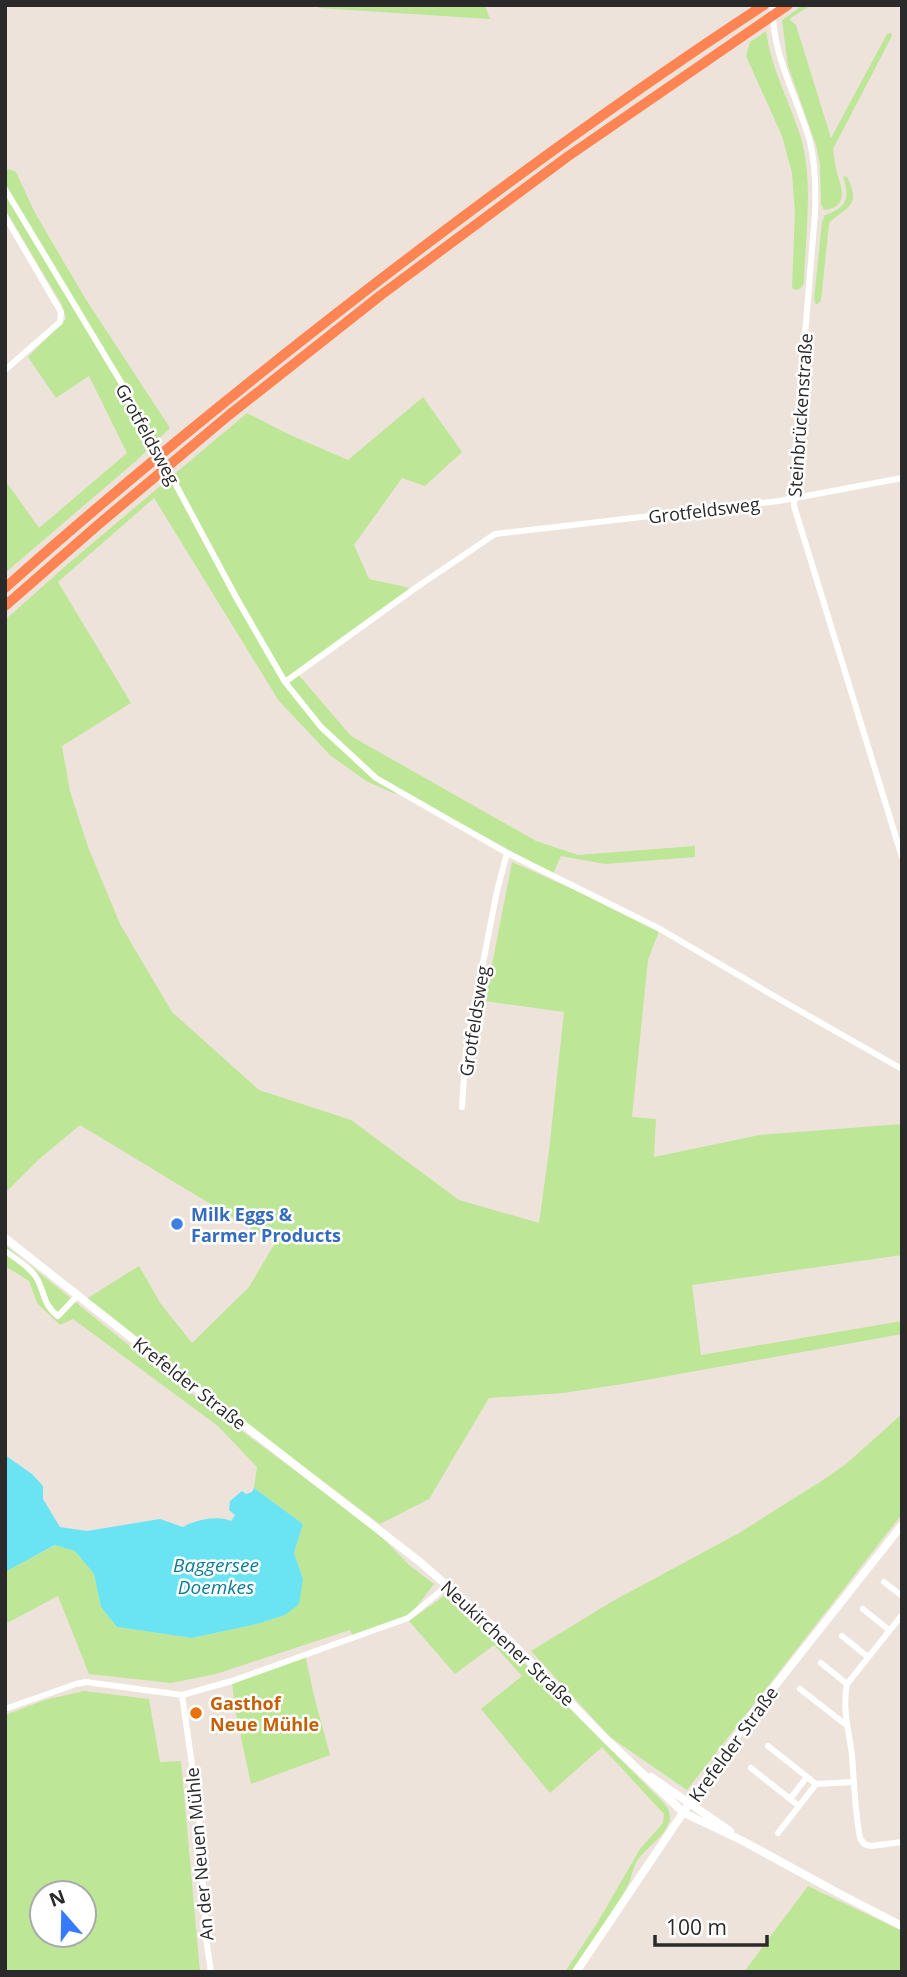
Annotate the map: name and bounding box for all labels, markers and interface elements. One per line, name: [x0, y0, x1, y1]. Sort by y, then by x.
street label: Steinbrückenstraße: [782, 332, 818, 498]
street label: Grotfeldsweg: [110, 379, 186, 489]
street label: Grotfeldsweg: [647, 491, 761, 529]
street label: Grotfeldsweg: [453, 964, 495, 1078]
place label: Milk Eggs & Farmer Products: [191, 1202, 341, 1247]
marker: Milk Eggs & Farmer Products: [169, 1216, 185, 1232]
street label: Krefelder Straße: [129, 1331, 251, 1435]
water label: Baggersee Doemkes: [173, 1552, 259, 1600]
street label: Neukirchener Straße: [436, 1575, 580, 1711]
street label: Krefelder Straße: [683, 1681, 783, 1807]
place label: Gasthof Neue Mühle: [210, 1691, 319, 1736]
marker: Gasthof Neue Mühle: [188, 1705, 204, 1721]
street label: An der Neuen Mühle: [179, 1766, 219, 1942]
north arrow: [28, 1879, 98, 1949]
text: N: [45, 1883, 69, 1913]
scale bar: [655, 1904, 767, 1948]
text: 100 m: [666, 1913, 727, 1941]

